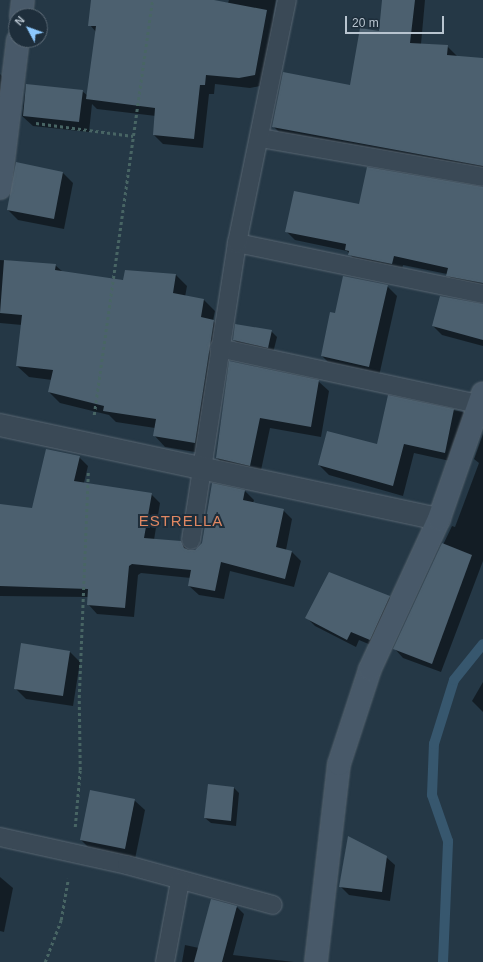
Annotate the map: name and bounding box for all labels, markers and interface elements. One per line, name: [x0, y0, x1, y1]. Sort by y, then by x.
north arrow: [8, 8, 48, 48]
scale bar: [347, 8, 446, 34]
text: N: [13, 14, 27, 28]
text: 20 m: [352, 16, 379, 30]
district label: ESTRELLA: [139, 512, 223, 530]

